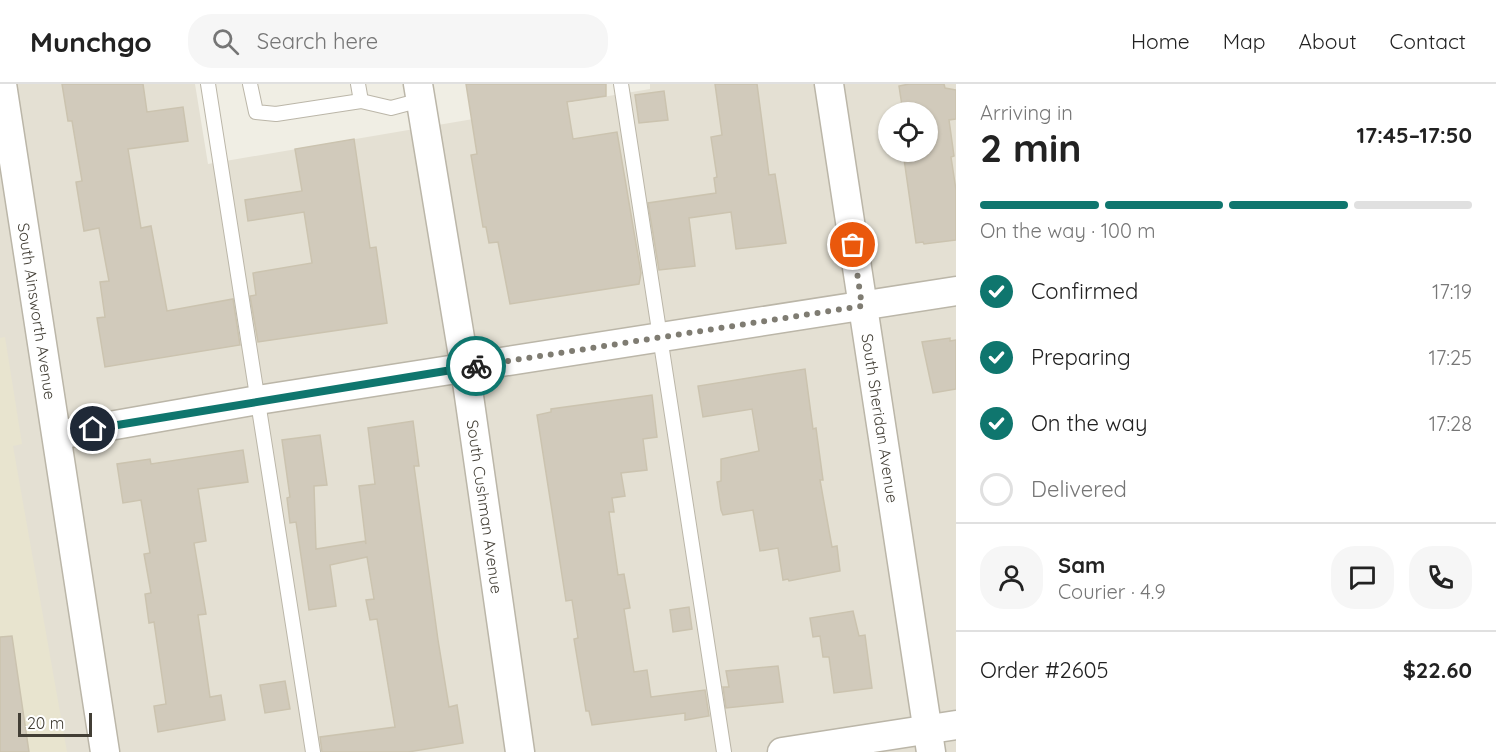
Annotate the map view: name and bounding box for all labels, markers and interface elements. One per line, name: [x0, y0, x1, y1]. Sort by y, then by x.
search box: [188, 14, 608, 68]
text: Munchgo: [30, 24, 152, 59]
icon: search: [209, 25, 242, 58]
text: Search here: [257, 27, 378, 55]
text: Home: [1131, 28, 1190, 54]
text: Map: [1223, 28, 1266, 54]
text: About: [1299, 28, 1357, 54]
text: Contact: [1390, 28, 1466, 54]
text: Arriving in: [980, 100, 1073, 125]
map controls: [878, 102, 938, 162]
button: locate: [878, 102, 938, 162]
text: 17:45–17:50: [1356, 121, 1472, 149]
text: 2 min: [980, 123, 1082, 172]
text: On the way · 100 m: [980, 218, 1156, 243]
pin: [827, 219, 878, 270]
street label: South Ainsworth Avenue: [14, 221, 61, 401]
icon: bag: [836, 228, 869, 261]
icon: check: [980, 275, 1013, 308]
text: Confirmed: [1031, 277, 1138, 305]
text: 17:19: [1432, 279, 1472, 304]
street label: South Sheridan Avenue: [857, 332, 903, 504]
courier: [446, 336, 506, 396]
icon: check: [980, 341, 1013, 374]
text: Preparing: [1031, 343, 1131, 371]
text: 17:25: [1429, 345, 1472, 370]
icon: bike: [460, 350, 493, 383]
pin: [67, 403, 118, 454]
icon: check: [980, 407, 1013, 440]
text: On the way: [1031, 409, 1147, 437]
text: 17:28: [1429, 411, 1472, 436]
icon: home: [76, 412, 109, 445]
street label: South Cushman Avenue: [463, 418, 507, 595]
text: Delivered: [1031, 475, 1127, 503]
button: person: [980, 546, 1043, 609]
button: chat: [1331, 546, 1394, 609]
button: phone: [1409, 546, 1472, 609]
text: Sam: [1058, 551, 1105, 579]
text: Courier · 4.9: [1058, 579, 1166, 604]
text: Order #2605: [980, 656, 1109, 684]
text: $22.60: [1403, 656, 1472, 684]
scale bar: [18, 710, 92, 738]
text: 20 m: [27, 713, 64, 733]

